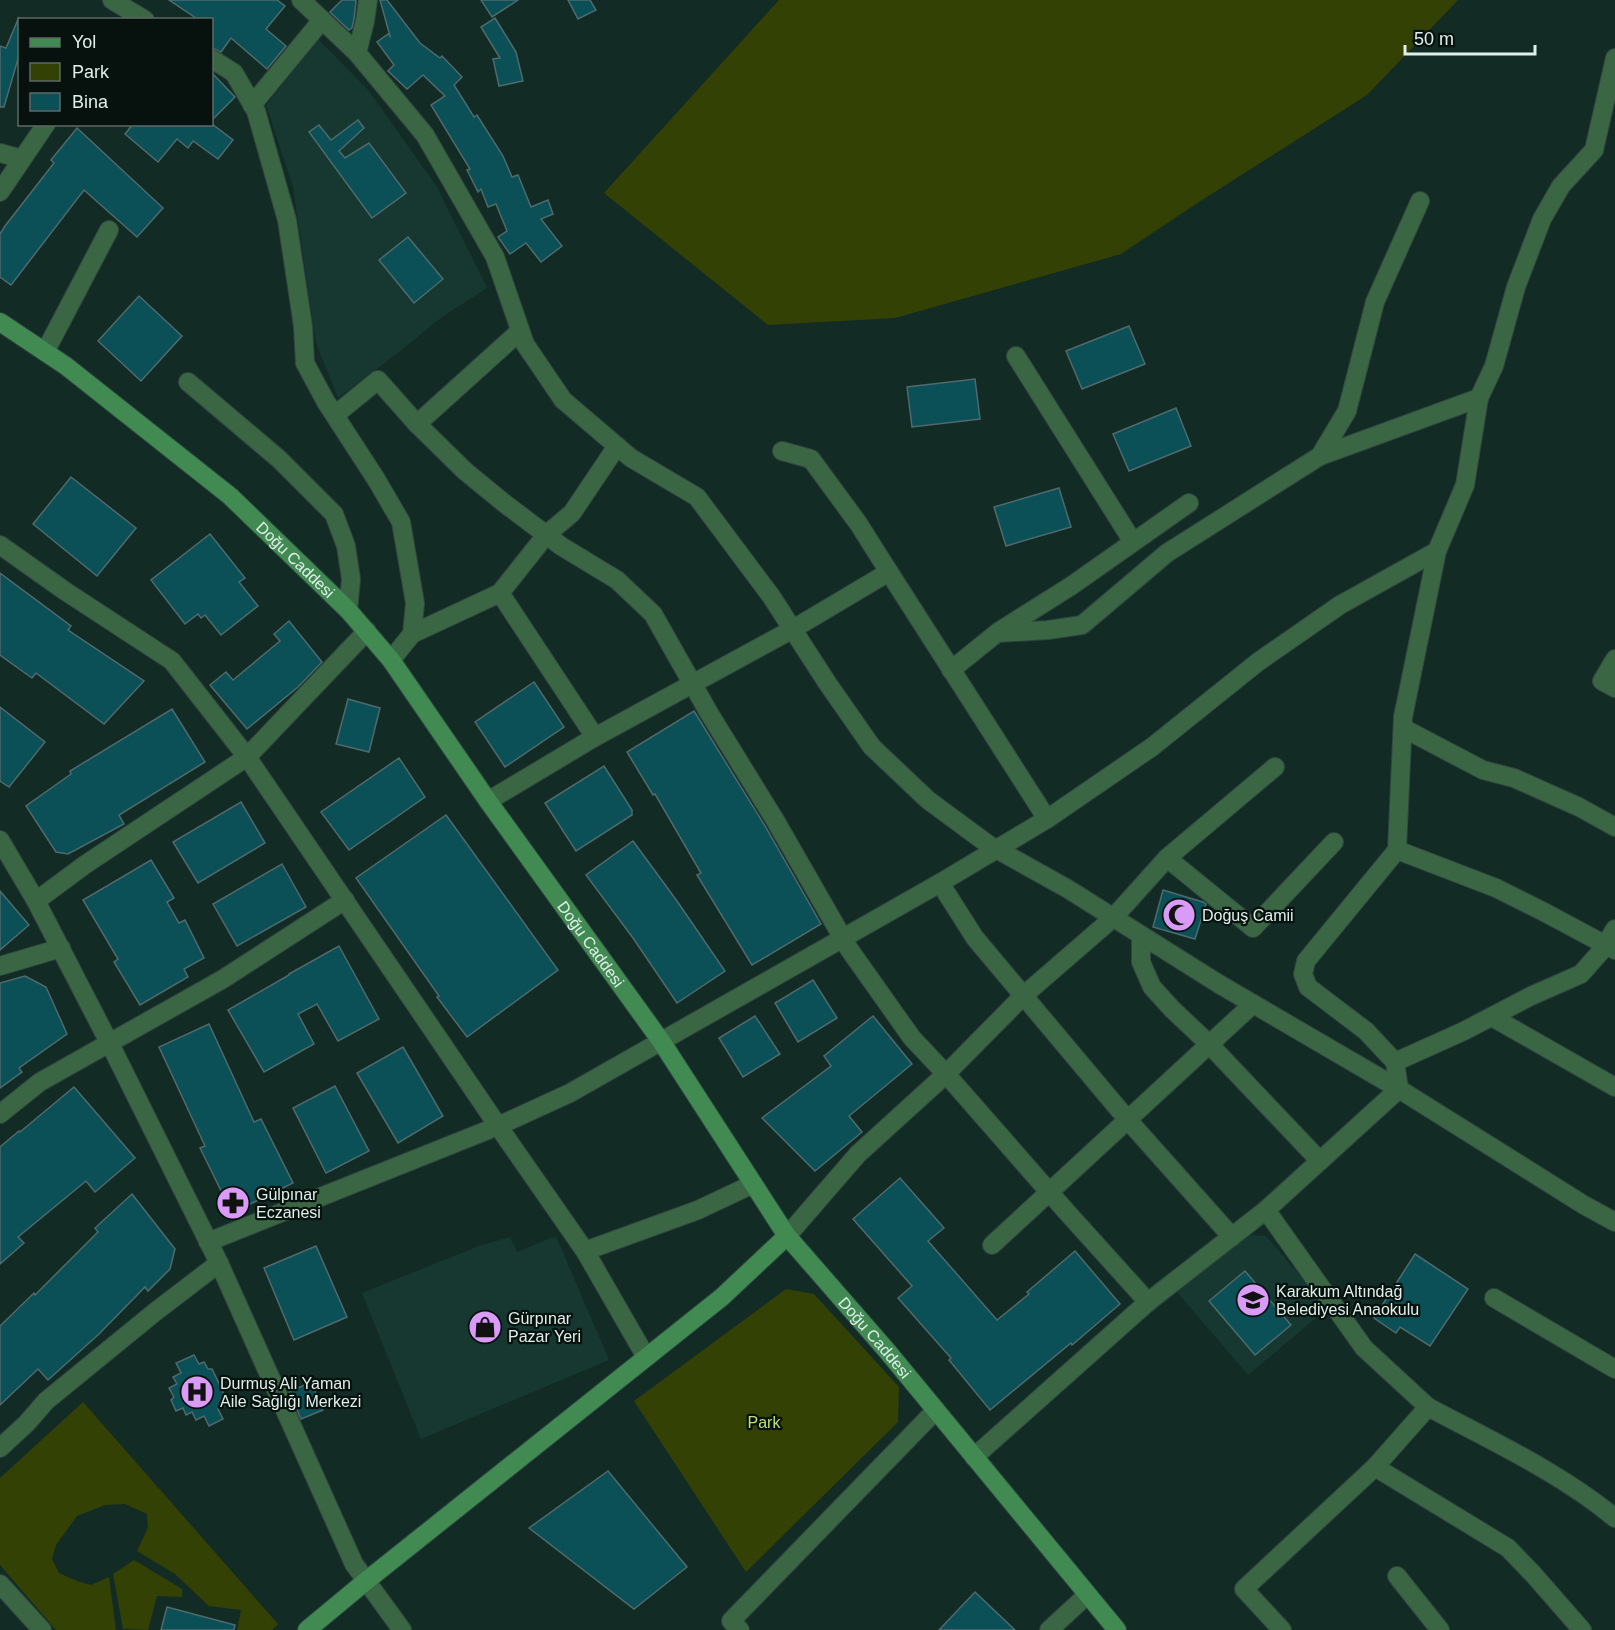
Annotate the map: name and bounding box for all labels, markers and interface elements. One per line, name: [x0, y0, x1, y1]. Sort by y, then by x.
legend: [18, 18, 213, 126]
scale bar: [1405, 18, 1536, 56]
text: 50 m: [1414, 29, 1454, 49]
text: Yol: [72, 32, 96, 52]
text: Park: [72, 62, 110, 82]
text: Bina: [72, 92, 109, 112]
street label: Doğu Caddesi: [253, 518, 338, 601]
mosque icon: Doğuş Camii: [1161, 897, 1197, 933]
street label: Doğu Caddesi: [554, 898, 627, 990]
place label: Doğuş Camii: [1202, 907, 1294, 924]
pharmacy icon: Gülpınar Eczanesi: [215, 1185, 251, 1221]
place label: Gülpınar Eczanesi: [256, 1186, 321, 1221]
school or university icon: Karakum Altındağ Belediyesi Anaokulu: [1235, 1282, 1271, 1318]
place label: Karakum Altındağ Belediyesi Anaokulu: [1276, 1283, 1419, 1318]
street label: Doğu Caddesi: [835, 1294, 914, 1382]
shop icon: Gürpınar Pazar Yeri: [467, 1309, 503, 1345]
place label: Gürpınar Pazar Yeri: [508, 1310, 581, 1345]
hospital icon: Durmuş Ali Yaman Aile Sağlığı Merkezi: [179, 1374, 215, 1410]
place label: Durmuş Ali Yaman Aile Sağlığı Merkezi: [220, 1375, 361, 1410]
park label: Park: [748, 1414, 781, 1431]

